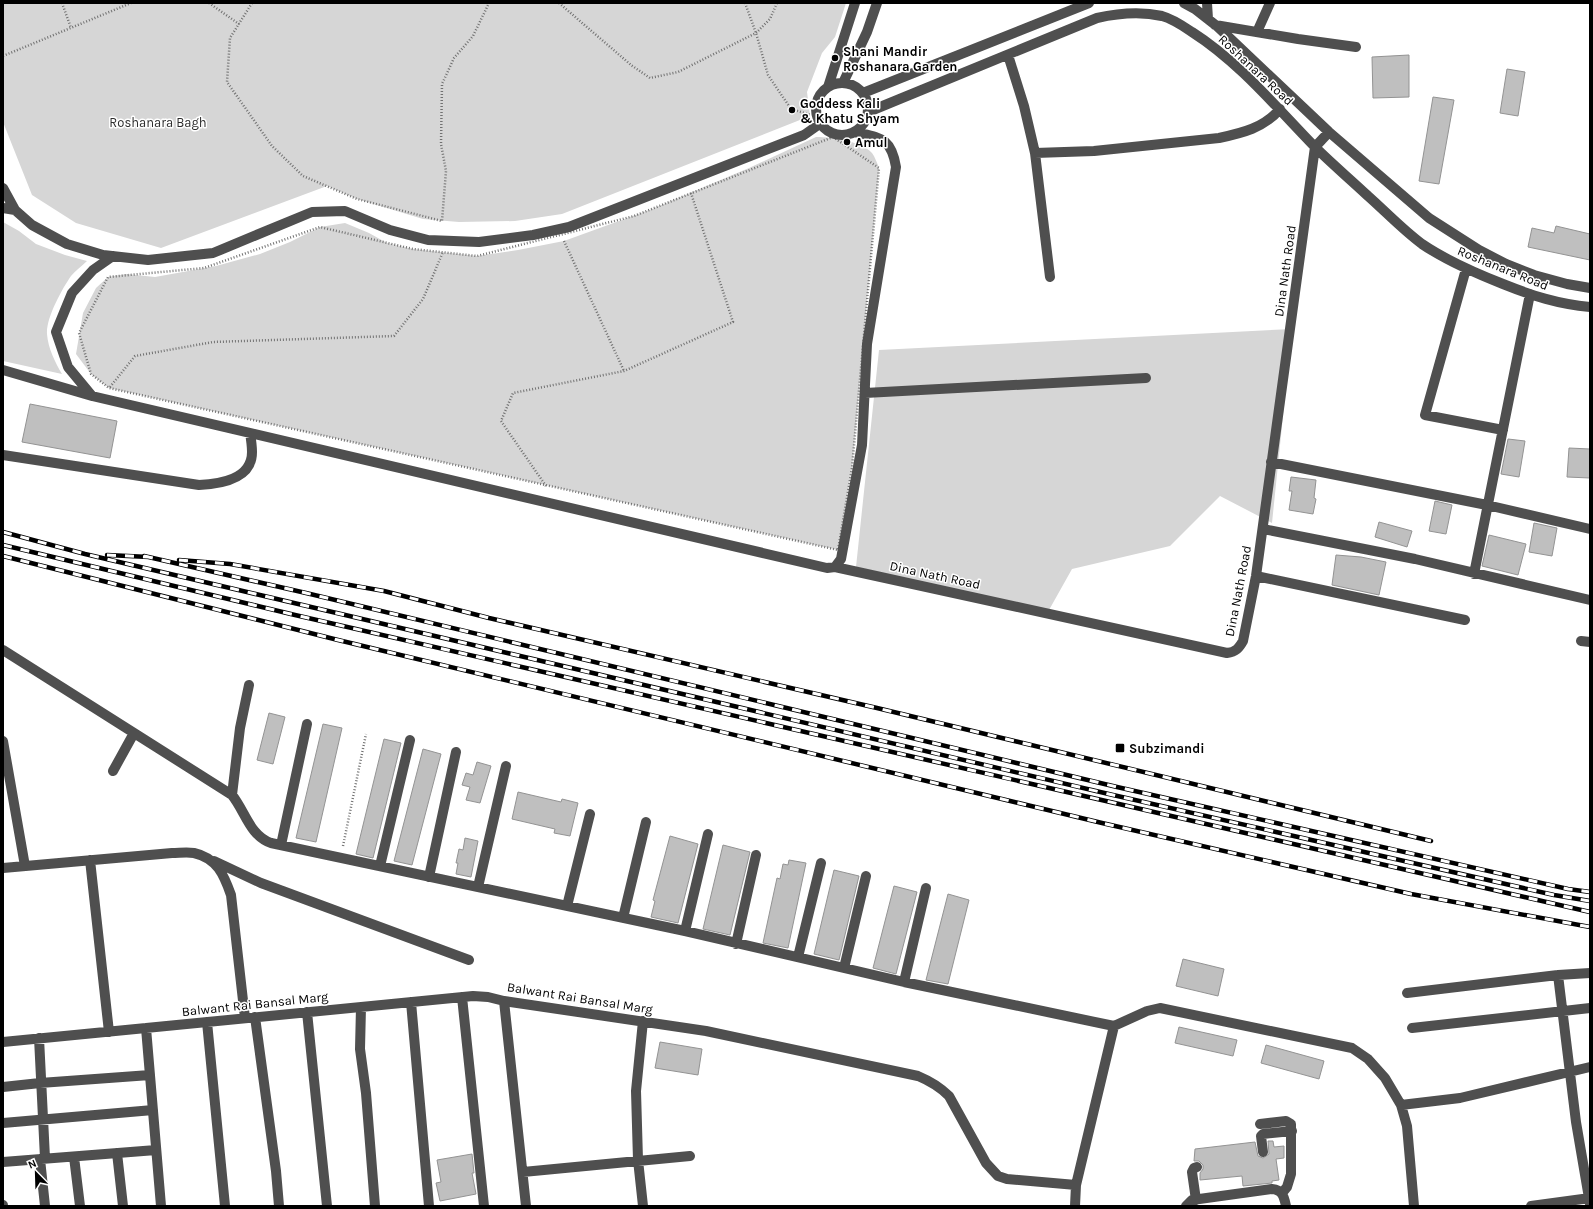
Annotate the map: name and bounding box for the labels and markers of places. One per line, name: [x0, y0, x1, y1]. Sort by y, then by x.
place label: Shani Mandir Roshanara Garden: [843, 44, 957, 74]
marker: Shani Mandir Roshanara Garden: [830, 53, 840, 63]
place label: Goddess Kali & Khatu Shyam: [800, 96, 899, 126]
marker: Goddess Kali & Khatu Shyam: [787, 105, 797, 115]
place label: Amul: [855, 135, 888, 150]
marker: Amul: [842, 137, 852, 147]
place label: Subzimandi: [1129, 741, 1204, 756]
marker: Subzimandi: [1114, 742, 1126, 754]

